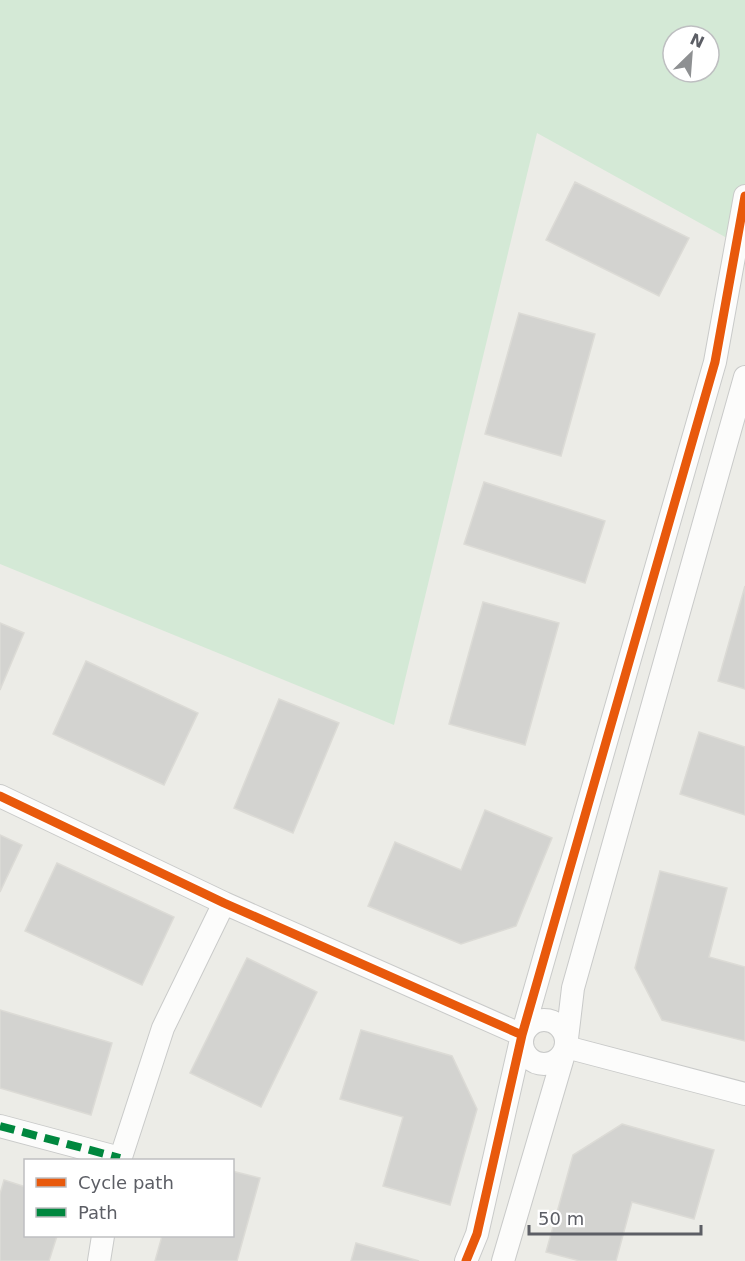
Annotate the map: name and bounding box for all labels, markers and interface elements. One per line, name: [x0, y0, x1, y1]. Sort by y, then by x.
north arrow: [661, 24, 721, 84]
text: N: [687, 29, 707, 52]
legend: [24, 1159, 234, 1237]
text: Cycle path: [78, 1172, 174, 1193]
scale bar: [529, 1198, 702, 1236]
text: Path: [78, 1202, 118, 1223]
text: 50 m: [538, 1208, 584, 1229]

